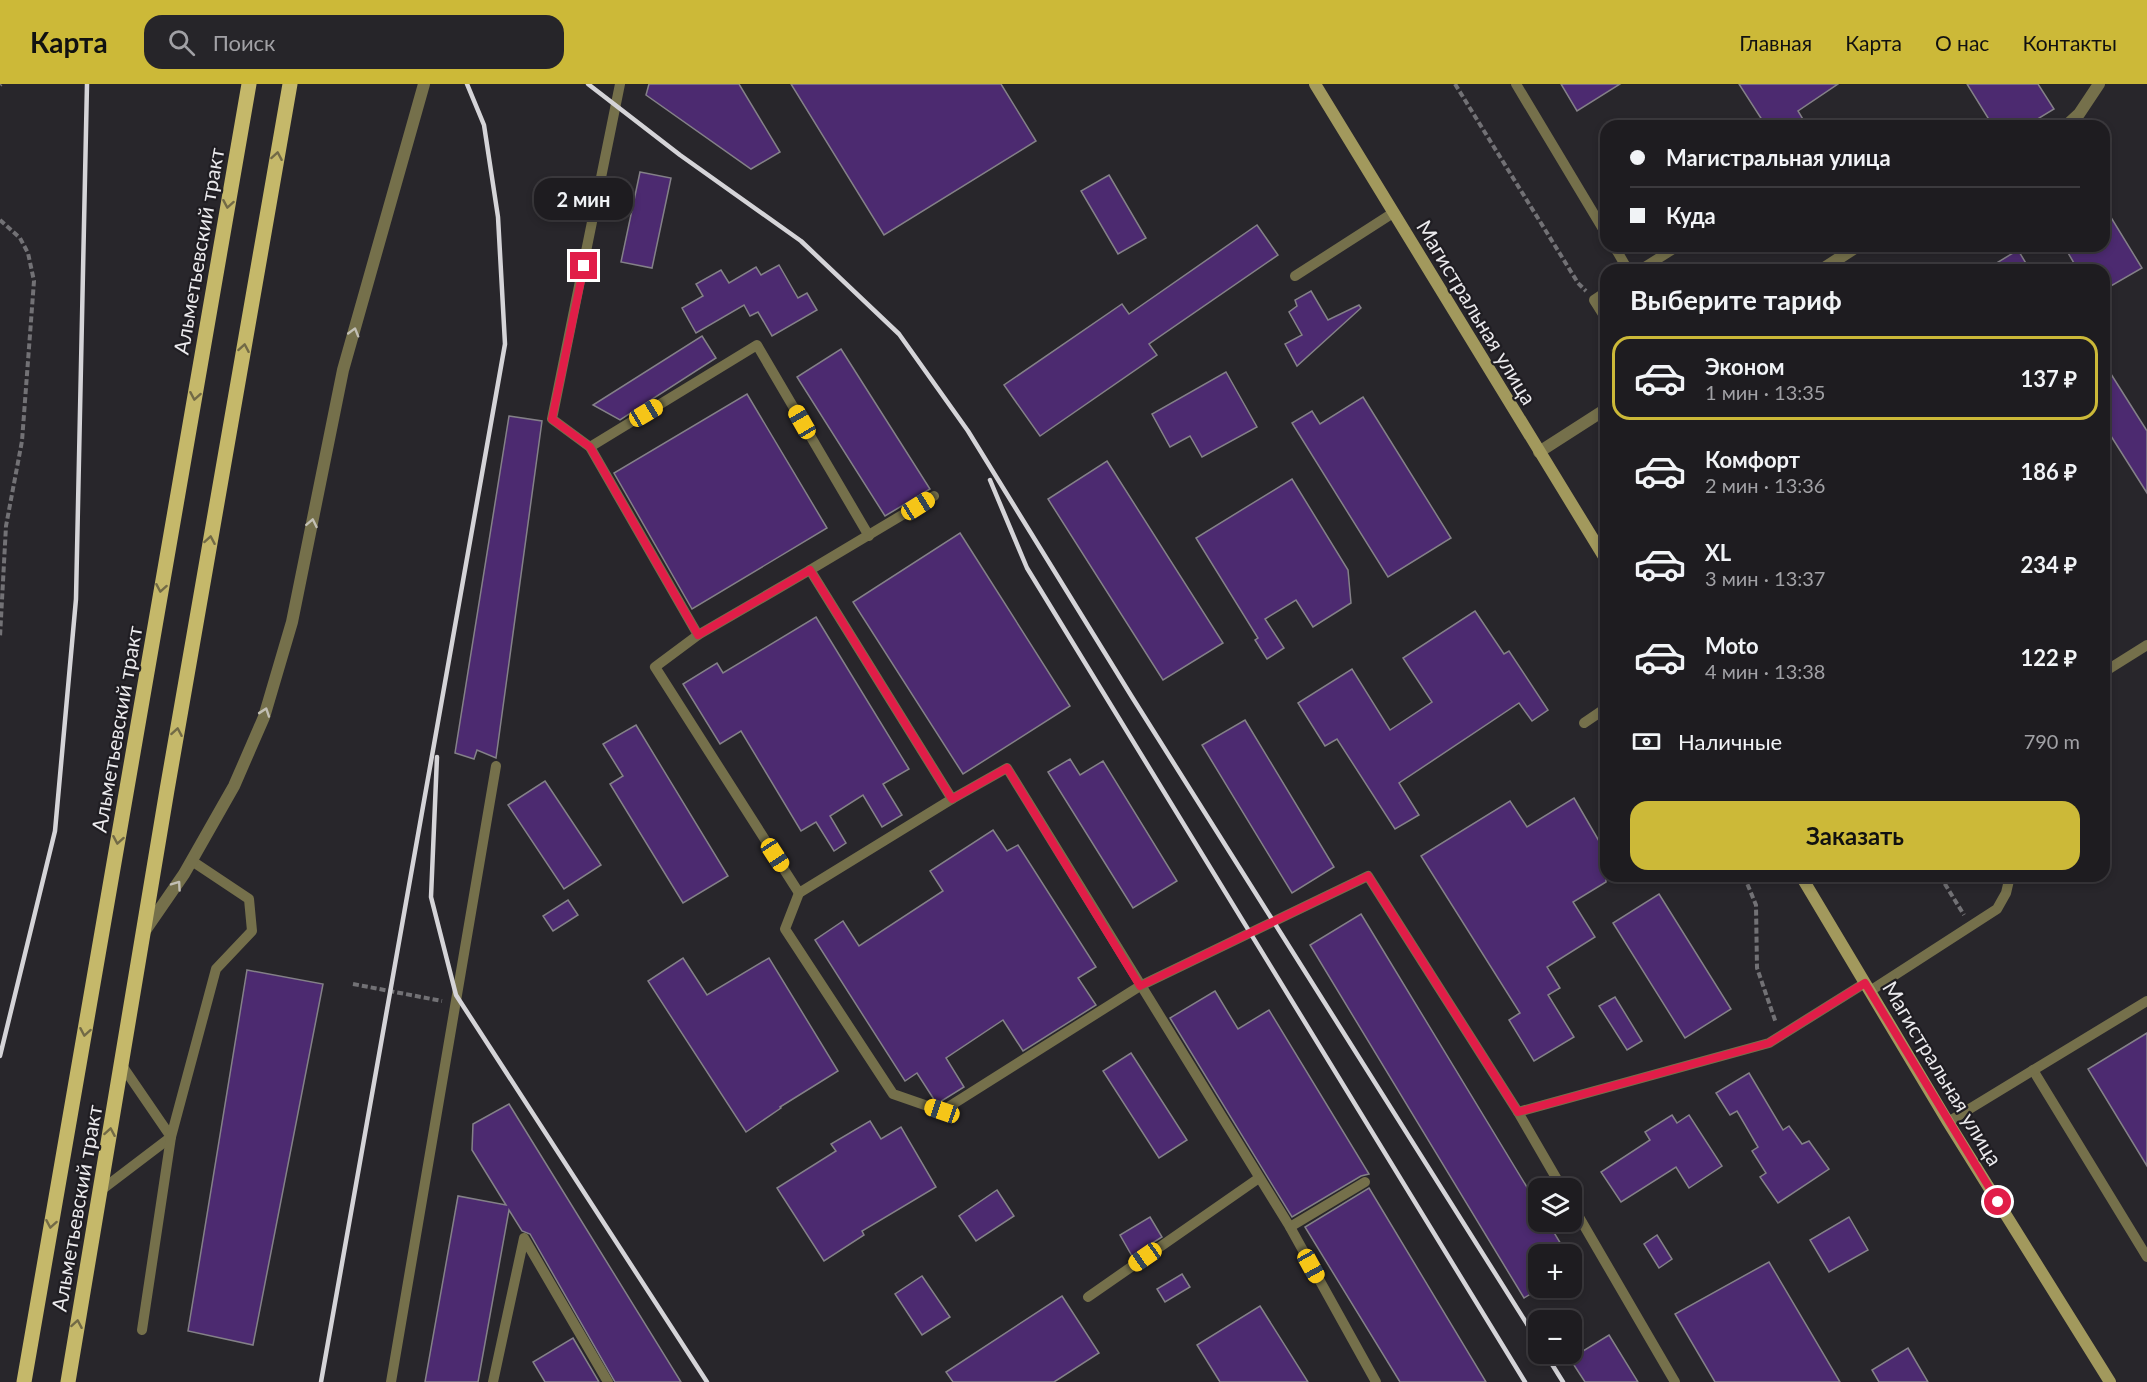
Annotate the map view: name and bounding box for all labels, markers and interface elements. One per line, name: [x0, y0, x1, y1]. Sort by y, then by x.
search box: [144, 15, 564, 69]
text: Карта: [30, 25, 108, 59]
icon: search: [165, 26, 198, 59]
text: Поиск: [213, 29, 276, 56]
text: Главная: [1739, 30, 1812, 55]
text: Карта: [1845, 30, 1902, 55]
text: О нас: [1935, 30, 1989, 55]
text: Контакты: [2022, 30, 2117, 55]
text: Магистральная улица: [1666, 144, 1891, 171]
street label: Альметьевский тракт: [168, 145, 229, 356]
one-way arrow: [270, 151, 283, 161]
callout: 2 мин: [534, 179, 634, 221]
text: 2 мин: [557, 187, 610, 211]
one-way arrow: [222, 198, 235, 208]
text: Куда: [1666, 202, 1716, 229]
street label: Магистральная улица: [1412, 215, 1542, 409]
route end: [570, 252, 597, 279]
text: Выберите тариф: [1630, 283, 1842, 316]
one-way arrow: [346, 327, 359, 337]
one-way arrow: [237, 343, 249, 353]
icon: car: [1633, 351, 1687, 405]
text: Эконом: [1705, 353, 1785, 380]
text: 137 ₽: [2021, 365, 2077, 392]
text: 1 мин · 13:35: [1705, 380, 1825, 404]
one-way arrow: [189, 391, 201, 401]
car: [626, 396, 666, 430]
car: [785, 402, 819, 442]
icon: car: [1633, 444, 1687, 498]
text: Комфорт: [1705, 446, 1800, 473]
text: 186 ₽: [2021, 458, 2077, 485]
text: 2 мин · 13:36: [1705, 473, 1825, 497]
car: [898, 489, 938, 523]
one-way arrow: [305, 518, 318, 528]
one-way arrow: [203, 535, 216, 545]
icon: car: [1633, 537, 1687, 591]
text: XL: [1705, 539, 1731, 566]
text: 234 ₽: [2021, 551, 2077, 578]
text: 3 мин · 13:37: [1705, 566, 1825, 590]
one-way arrow: [156, 583, 168, 593]
street label: Альметьевский тракт: [86, 623, 147, 834]
icon: car: [1633, 630, 1687, 684]
text: Moto: [1705, 632, 1759, 659]
text: 122 ₽: [2021, 644, 2077, 671]
text: 4 мин · 13:38: [1705, 659, 1825, 683]
one-way arrow: [258, 707, 271, 718]
icon: cash: [1630, 725, 1663, 758]
one-way arrow: [170, 728, 182, 737]
text: Наличные: [1678, 728, 1782, 755]
text: 790 m: [2024, 729, 2080, 753]
button: Заказать: [1630, 801, 2080, 870]
one-way arrow: [112, 834, 125, 844]
car: [758, 835, 792, 875]
one-way arrow: [170, 881, 181, 892]
street label: Магистральная улица: [1878, 976, 2008, 1170]
one-way arrow: [79, 1026, 92, 1036]
car: [922, 1097, 962, 1125]
street label: Альметьевский тракт: [46, 1102, 107, 1313]
one-way arrow: [103, 1127, 116, 1137]
map controls: [1528, 1178, 1582, 1364]
button: layers: [1528, 1178, 1582, 1232]
route start: [1984, 1188, 2011, 1215]
one-way arrow: [46, 1219, 58, 1229]
car: [1125, 1239, 1165, 1275]
button: +: [1528, 1244, 1582, 1298]
car: [1294, 1246, 1328, 1286]
button: −: [1528, 1310, 1582, 1364]
one-way arrow: [71, 1320, 83, 1329]

